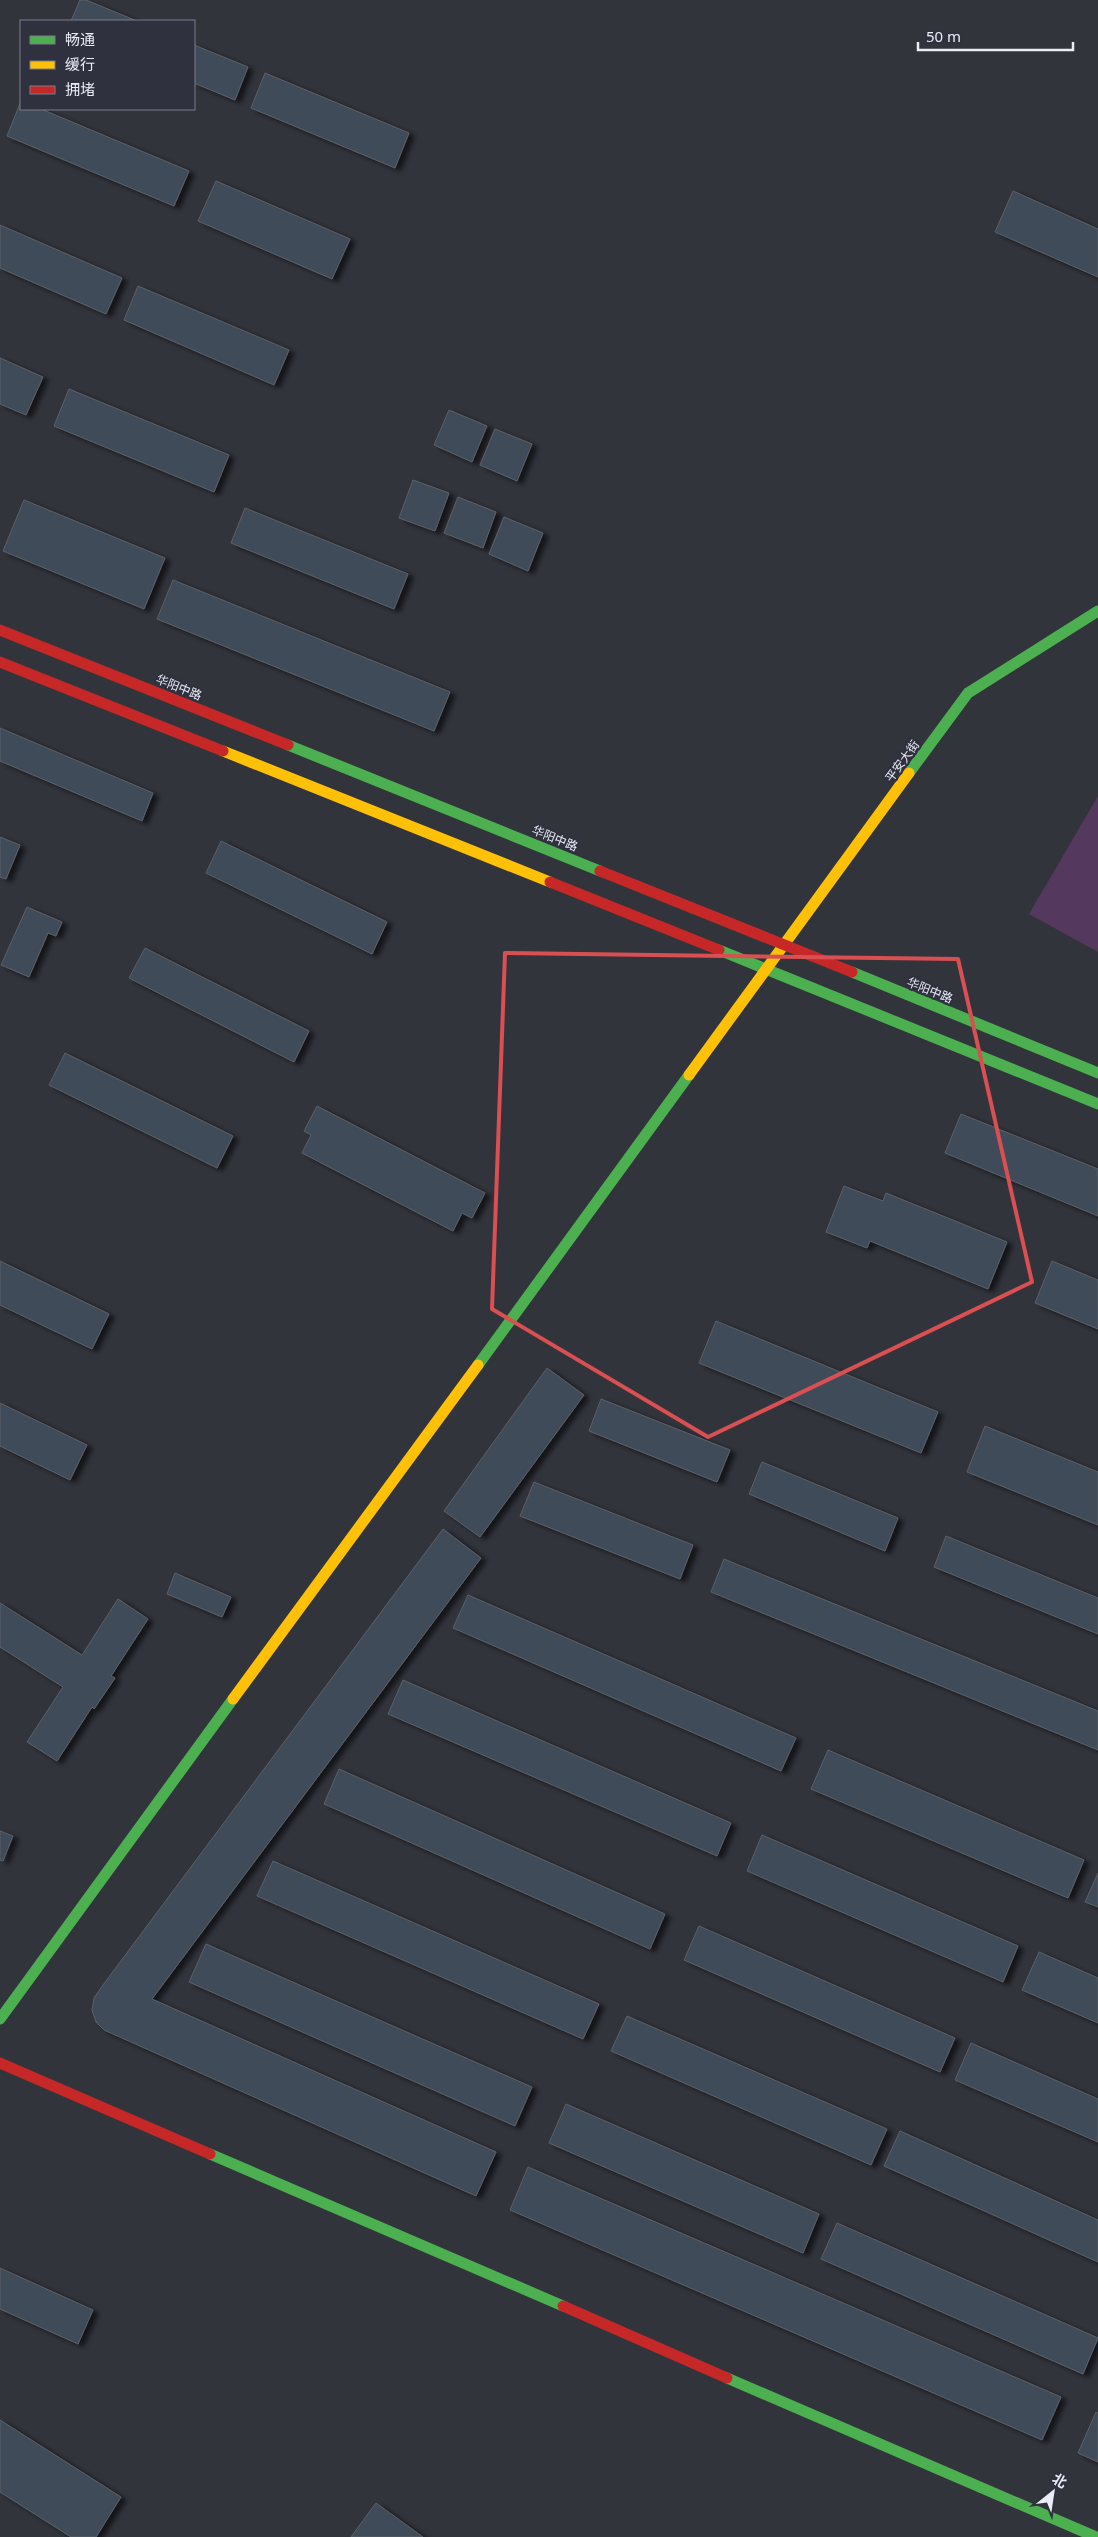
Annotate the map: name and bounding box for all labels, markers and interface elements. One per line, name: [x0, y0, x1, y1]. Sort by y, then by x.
legend: [20, 20, 195, 110]
scale bar: [918, 20, 1073, 52]
text: 50 m: [926, 26, 961, 46]
text: 畅通: [65, 29, 95, 49]
text: 缓行: [65, 54, 95, 74]
text: 拥堵: [65, 79, 95, 99]
street label: 华阳中路: [154, 670, 204, 704]
street label: 平安大街: [881, 737, 923, 785]
street label: 华阳中路: [530, 821, 580, 855]
street label: 华阳中路: [905, 973, 955, 1007]
north arrow: [1028, 2467, 1078, 2517]
text: 北: [1049, 2469, 1071, 2492]

